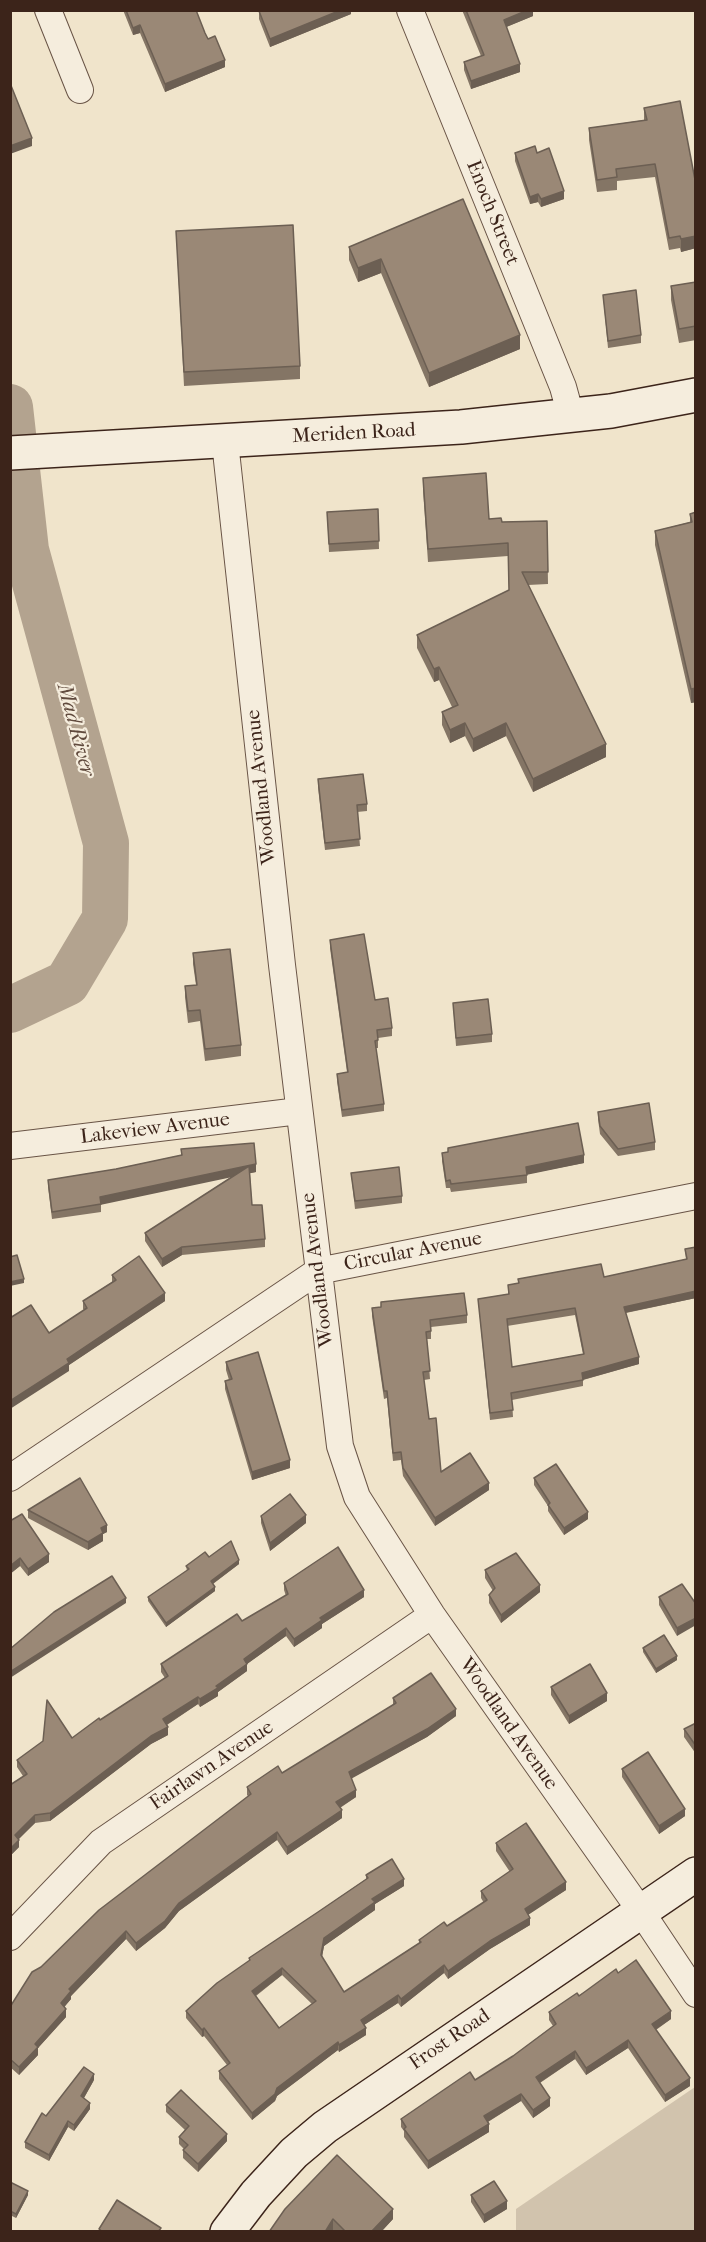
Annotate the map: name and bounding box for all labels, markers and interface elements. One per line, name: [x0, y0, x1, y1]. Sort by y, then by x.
street label: Enoch Street: [460, 157, 524, 269]
street label: Meriden Road: [292, 419, 416, 449]
water label: Mad River: [51, 681, 99, 779]
street label: Woodland Avenue: [242, 708, 282, 866]
street label: Lakeview Avenue: [79, 1108, 231, 1150]
street label: Woodland Avenue: [297, 1191, 339, 1349]
street label: Circular Avenue: [342, 1227, 484, 1277]
street label: Woodland Avenue: [454, 1653, 562, 1795]
street label: Fairlawn Avenue: [146, 1716, 278, 1816]
street label: Frost Road: [405, 2004, 495, 2076]

